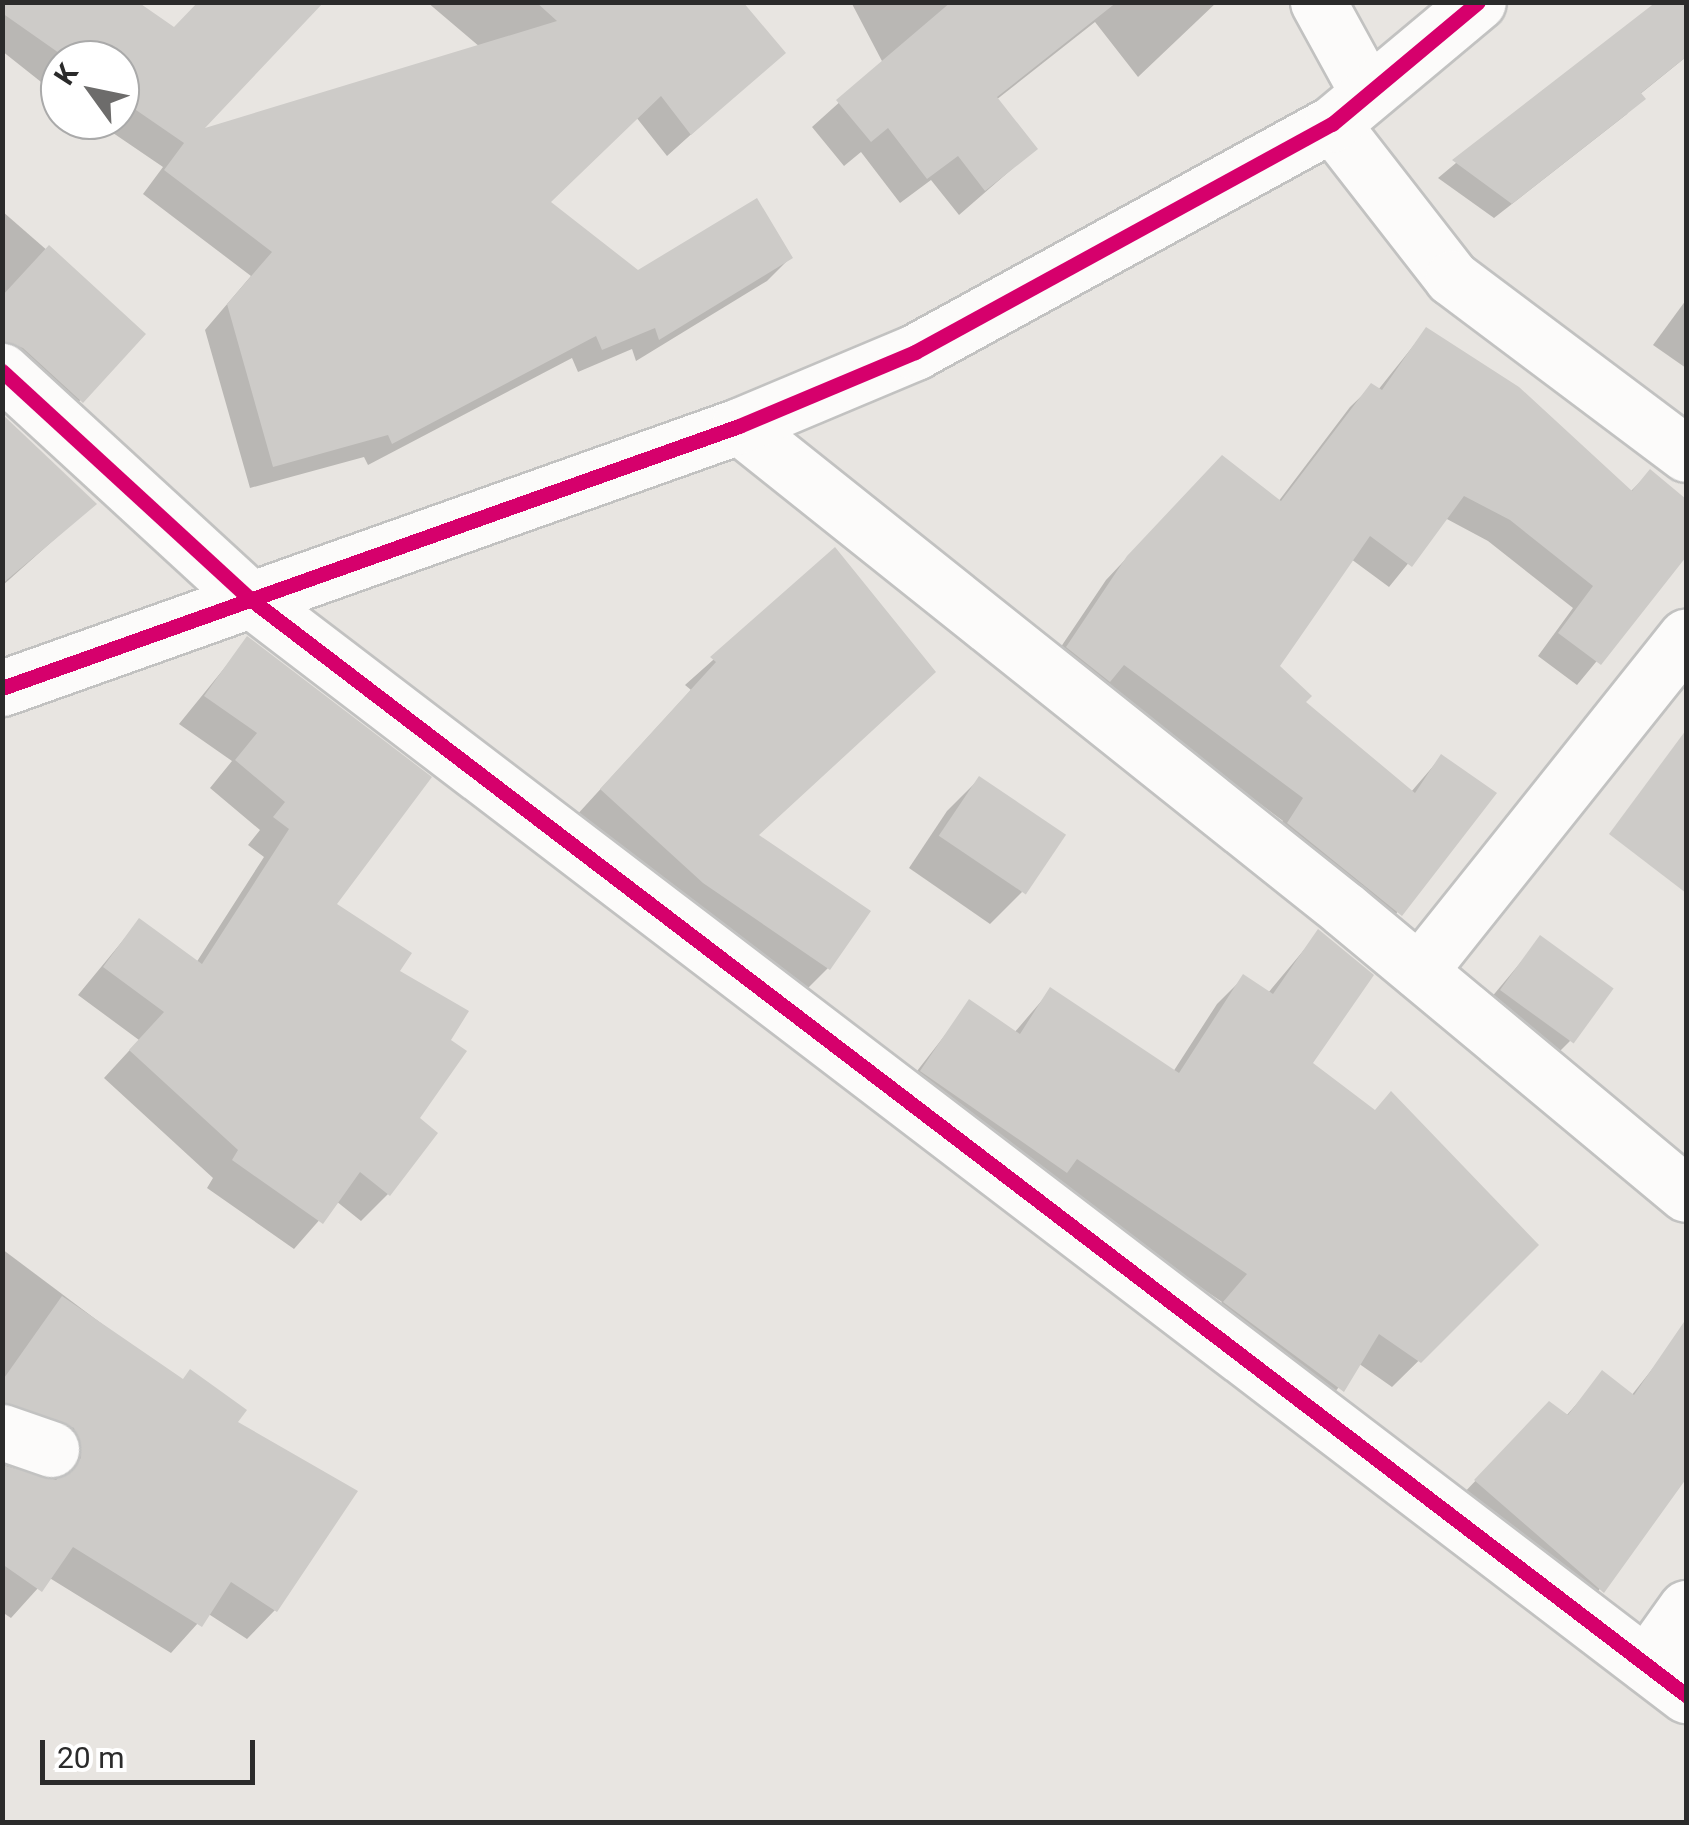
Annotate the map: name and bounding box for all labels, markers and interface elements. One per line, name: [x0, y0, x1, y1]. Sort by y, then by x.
north arrow: [40, 40, 140, 140]
text: K: [47, 58, 85, 91]
scale bar: [45, 1720, 260, 1782]
text: 20 m: [57, 1740, 124, 1775]

